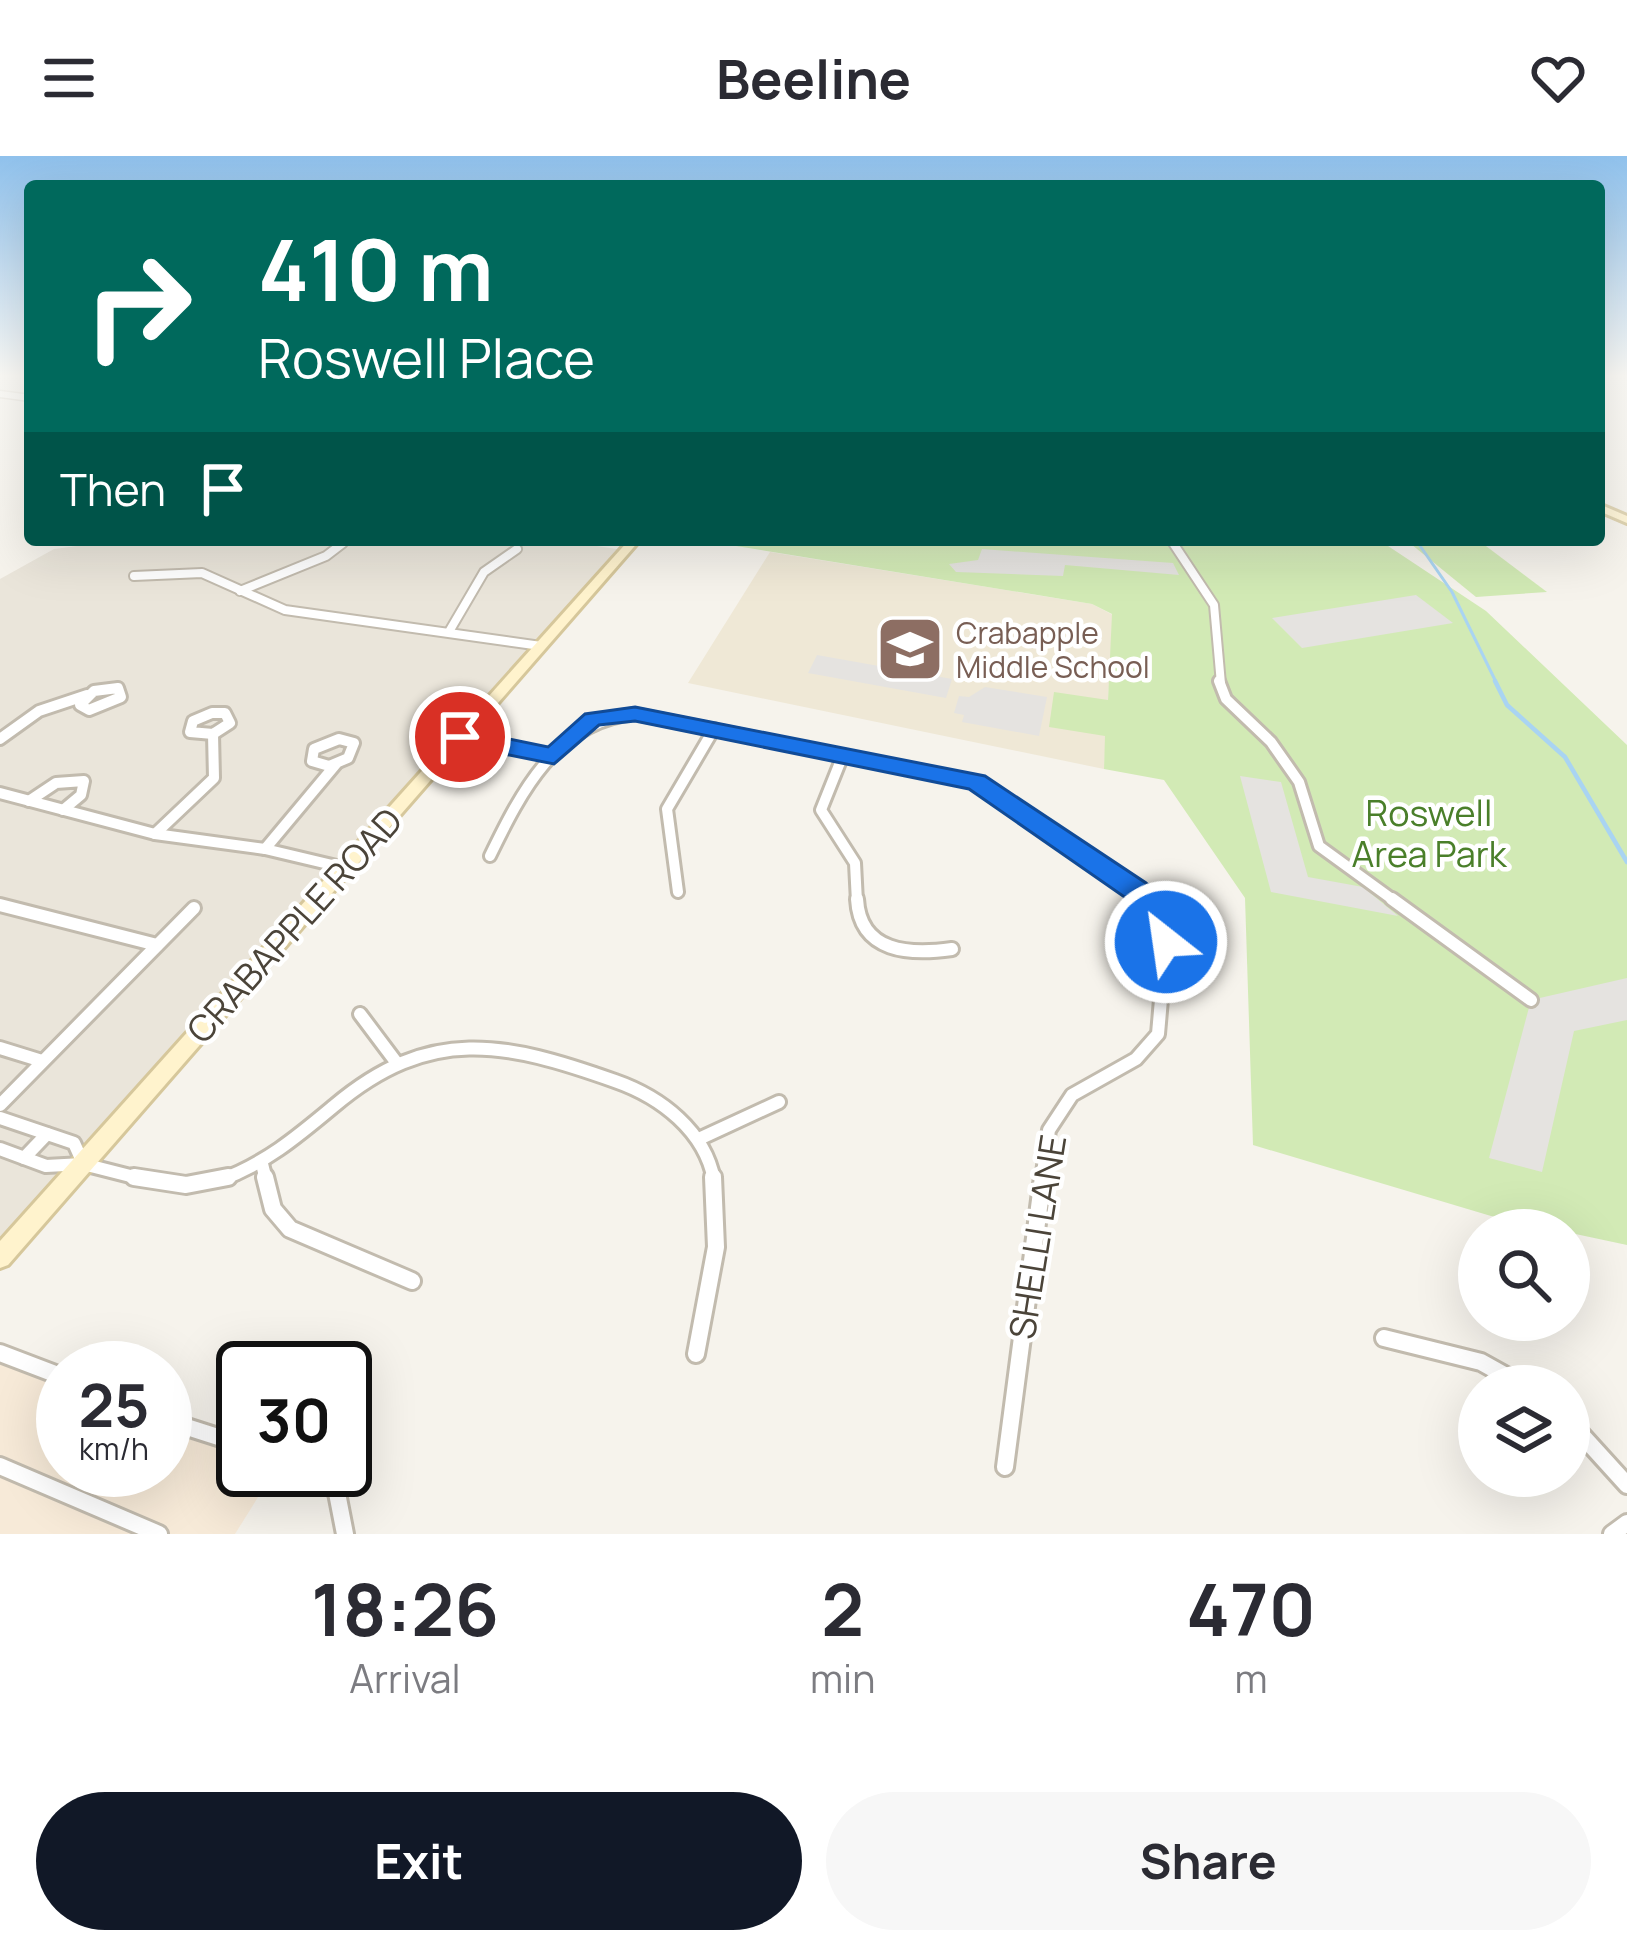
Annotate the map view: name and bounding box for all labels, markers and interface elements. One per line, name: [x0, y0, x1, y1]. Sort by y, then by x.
text: Beeline: [716, 41, 911, 115]
icon: menu: [36, 45, 102, 111]
icon: heart: [1525, 45, 1591, 111]
text: 410 m: [258, 211, 494, 326]
icon: right: [60, 228, 216, 384]
text: Roswell Place: [258, 320, 595, 394]
icon: arrive: [190, 456, 256, 522]
text: Then: [60, 458, 166, 520]
place label: Crabapple Middle School: [956, 612, 1150, 687]
school or university icon: Crabapple Middle School: [875, 614, 945, 684]
pin: [409, 686, 511, 788]
icon: arrive: [427, 704, 493, 770]
park label: Roswell Area Park: [1351, 788, 1508, 878]
street label: CRABAPPLE ROAD: [175, 797, 413, 1053]
position arrow: [1103, 879, 1229, 1005]
street label: SHELLI LANE: [997, 1131, 1077, 1343]
map controls: [1458, 1209, 1590, 1497]
button: search: [1458, 1209, 1590, 1341]
speed limit sign: 30: [216, 1341, 372, 1497]
text: 25: [79, 1363, 149, 1445]
button: layers: [1458, 1365, 1590, 1497]
text: km/h: [79, 1428, 149, 1469]
text: 18:26: [311, 1559, 499, 1658]
text: 2: [821, 1559, 864, 1658]
text: 470: [1186, 1559, 1316, 1658]
text: Arrival: [349, 1651, 461, 1705]
text: min: [810, 1651, 875, 1705]
text: m: [1235, 1651, 1268, 1705]
button: Exit: [36, 1792, 802, 1930]
button: Share: [826, 1792, 1591, 1930]

